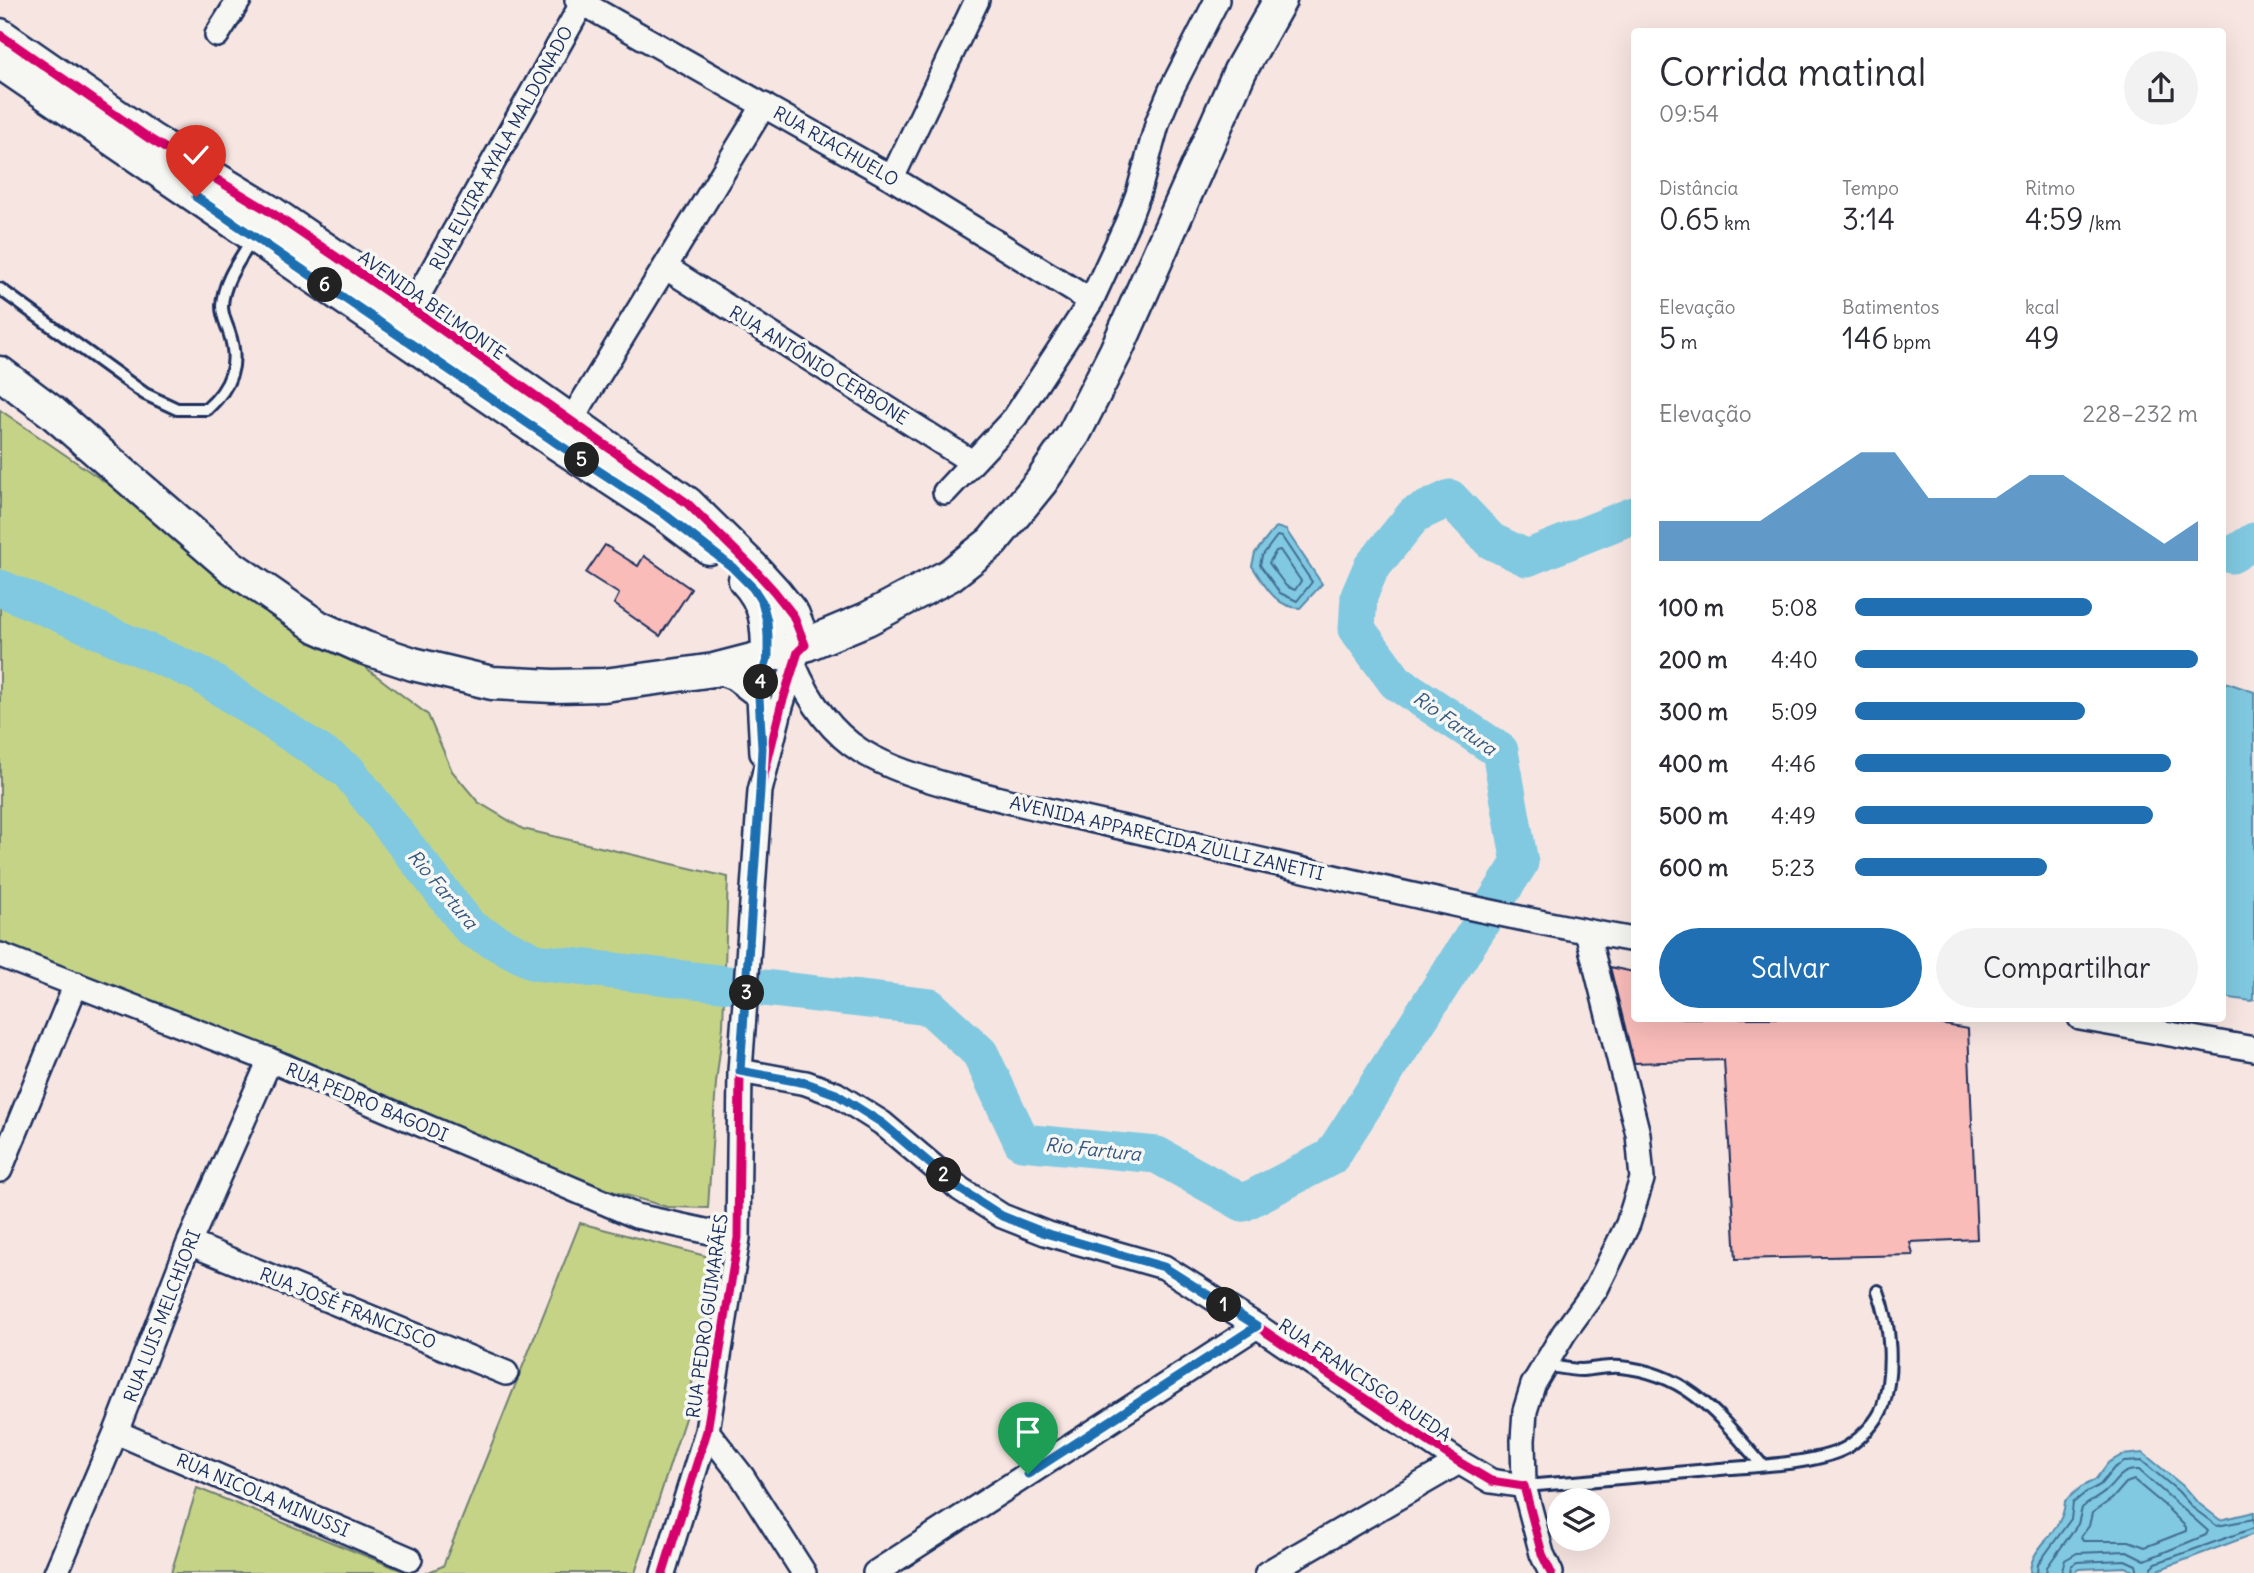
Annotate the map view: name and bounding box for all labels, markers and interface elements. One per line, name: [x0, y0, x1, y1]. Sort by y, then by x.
street label: RUA ELVIRA AYALA MALDONADO: [424, 22, 578, 274]
text: Corrida matinal: [1659, 49, 1926, 96]
button: share: [2124, 51, 2198, 125]
text: 09:54: [1659, 99, 1719, 128]
street label: RUA RIACHUELO: [769, 101, 903, 191]
pin: [166, 125, 226, 197]
icon: check: [177, 136, 215, 174]
text: Distância: [1659, 176, 1738, 200]
text: Tempo: [1842, 176, 1899, 200]
text: Ritmo: [2025, 176, 2075, 200]
text: 0.65: [1659, 200, 1720, 238]
text: 3:14: [1842, 200, 1895, 238]
text: 4:59: [2025, 200, 2084, 238]
text: km: [1720, 211, 1750, 235]
text: /km: [2084, 211, 2121, 235]
street label: AVENIDA BELMONTE: [354, 245, 510, 365]
pin: 6: [308, 268, 342, 302]
text: 6: [319, 272, 330, 296]
text: Elevação: [1659, 295, 1736, 319]
text: Batimentos: [1842, 295, 1939, 319]
text: kcal: [2025, 295, 2059, 319]
street label: RUA ANTÔNIO CERBONE: [725, 300, 913, 430]
text: 5: [1659, 319, 1676, 357]
text: 146: [1842, 319, 1889, 357]
text: 49: [2025, 319, 2060, 357]
text: m: [1676, 330, 1697, 354]
text: bpm: [1889, 330, 1931, 354]
text: Elevação: [1659, 399, 1752, 428]
text: 228–232 m: [2083, 399, 2198, 428]
pin: 5: [564, 442, 600, 477]
text: 5: [576, 447, 587, 471]
text: 100 m: [1659, 593, 1724, 622]
text: 5:08: [1771, 593, 1818, 622]
text: 200 m: [1659, 645, 1728, 674]
text: 4:40: [1771, 645, 1818, 674]
pin: 4: [744, 664, 778, 700]
text: 4: [755, 669, 766, 693]
water label: Rio Fartura: [1409, 686, 1502, 761]
text: 300 m: [1659, 697, 1728, 726]
text: 5:09: [1771, 697, 1818, 726]
text: 400 m: [1659, 749, 1728, 778]
text: 4:46: [1771, 749, 1816, 778]
street label: AVENIDA APPARECIDA ZULLI ZANETTI: [1008, 791, 1326, 885]
text: 500 m: [1659, 801, 1728, 830]
text: 4:49: [1771, 801, 1816, 830]
water label: Rio Fartura: [403, 845, 484, 934]
text: 600 m: [1659, 853, 1728, 882]
text: 5:23: [1771, 853, 1815, 882]
button: Salvar: [1659, 928, 1922, 1008]
button: Compartilhar: [1936, 928, 2198, 1008]
pin: 3: [730, 976, 764, 1010]
text: 3: [741, 980, 752, 1004]
street label: RUA PEDRO BAGODI: [282, 1057, 452, 1147]
water label: Rio Fartura: [1044, 1132, 1143, 1166]
pin: 2: [926, 1158, 962, 1192]
text: 2: [938, 1162, 949, 1186]
street label: RUA PEDRO GUIMARÃES: [681, 1212, 733, 1420]
street label: RUA LUIS MELCHIORI: [118, 1226, 206, 1406]
street label: RUA JOSÉ FRANCISCO: [256, 1262, 440, 1354]
pin: 1: [1206, 1288, 1242, 1322]
text: 1: [1220, 1292, 1227, 1316]
street label: RUA FRANCISCO RUEDA: [1274, 1314, 1456, 1446]
pin: [998, 1402, 1058, 1474]
icon: arrive: [1009, 1413, 1047, 1451]
street label: RUA NICOLA MINUSSI: [173, 1448, 353, 1542]
map controls: [1547, 1488, 1610, 1551]
button: layers: [1547, 1488, 1610, 1551]

